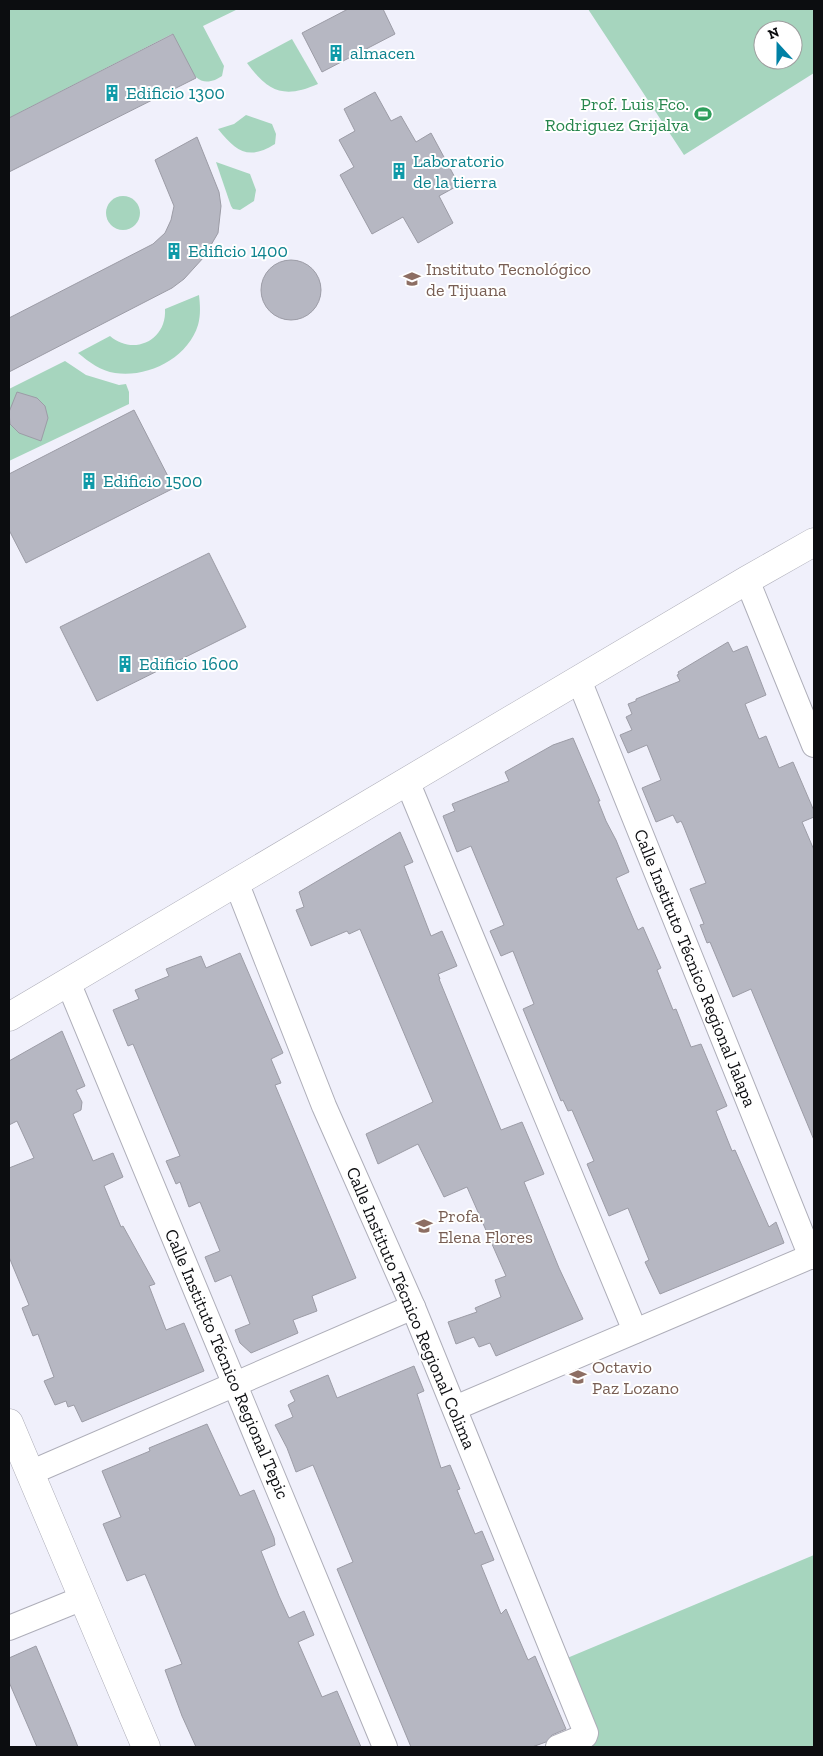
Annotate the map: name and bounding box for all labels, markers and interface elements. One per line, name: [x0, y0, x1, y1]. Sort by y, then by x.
north arrow: [753, 20, 803, 70]
text: N: [766, 23, 782, 43]
place label: almacen: [350, 42, 415, 64]
building icon: almacen: [326, 43, 346, 63]
place label: Edificio 1300: [126, 82, 225, 104]
building icon: Edificio 1300: [102, 83, 122, 103]
place label: Prof. Luis Fco. Rodriguez Grijalva: [545, 93, 689, 136]
sports icon: Prof. Luis Fco. Rodriguez Grijalva: [693, 104, 713, 124]
place label: Laboratorio de la tierra: [413, 150, 504, 193]
building icon: Laboratorio de la tierra: [389, 161, 409, 181]
place label: Edificio 1400: [188, 240, 288, 262]
building icon: Edificio 1400: [164, 241, 184, 261]
place label: Instituto Tecnológico de Tijuana: [426, 258, 591, 301]
school or university icon: Instituto Tecnológico de Tijuana: [402, 269, 422, 289]
place label: Edificio 1500: [103, 470, 202, 492]
building icon: Edificio 1500: [79, 471, 99, 491]
place label: Edificio 1600: [139, 653, 239, 675]
building icon: Edificio 1600: [115, 654, 135, 674]
street label: Calle Instituto Técnico Regional Jalapa: [629, 826, 761, 1111]
street label: Calle Instituto Técnico Regional Colima: [341, 1163, 481, 1453]
place label: Profa. Elena Flores: [438, 1205, 533, 1248]
school or university icon: Profa. Elena Flores: [414, 1216, 434, 1236]
street label: Calle Instituto Técnico Regional Tepic: [160, 1226, 294, 1502]
place label: Octavio Paz Lozano: [592, 1356, 679, 1399]
school or university icon: Octavio Paz Lozano: [568, 1367, 588, 1387]

